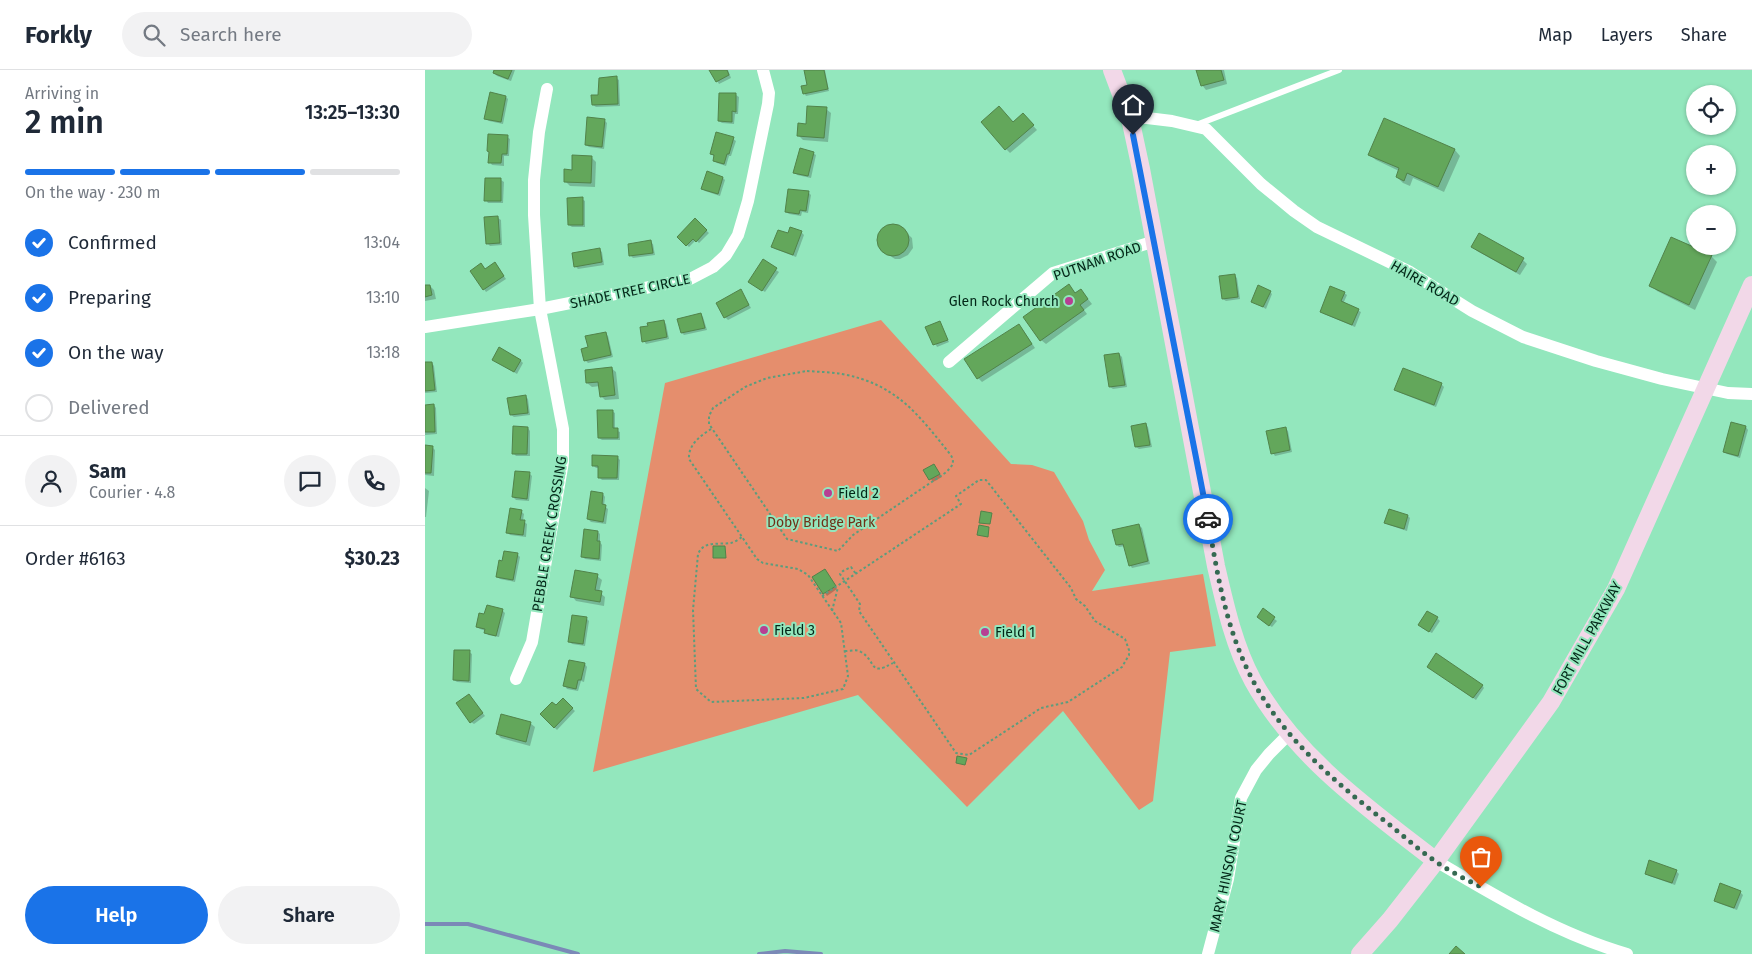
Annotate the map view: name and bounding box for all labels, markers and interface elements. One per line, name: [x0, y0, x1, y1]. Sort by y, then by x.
search box: [122, 12, 472, 57]
text: Forkly: [25, 21, 92, 49]
icon: search: [140, 21, 168, 49]
text: Search here: [180, 23, 282, 46]
text: Map: [1538, 24, 1573, 46]
text: Layers: [1601, 24, 1653, 46]
text: Share: [1681, 24, 1727, 46]
text: Arriving in: [25, 84, 99, 103]
pin: [1112, 84, 1154, 135]
map controls: [1686, 85, 1736, 255]
button: locate: [1686, 85, 1736, 135]
icon: home: [1119, 91, 1147, 119]
text: 13:25–13:30: [305, 101, 400, 124]
text: 2 min: [25, 103, 104, 141]
button: +: [1686, 145, 1736, 195]
text: On the way · 230 m: [25, 183, 160, 202]
button: −: [1686, 205, 1736, 255]
icon: check: [25, 229, 53, 257]
text: Confirmed: [68, 231, 157, 254]
text: 13:04: [364, 233, 400, 252]
street label: PUTNAM ROAD: [1051, 238, 1143, 284]
street label: HAIRE ROAD: [1387, 257, 1462, 310]
street label: SHADE TREE CIRCLE: [568, 270, 692, 313]
icon: check: [25, 284, 53, 312]
text: Preparing: [68, 286, 151, 309]
text: 13:10: [366, 288, 400, 307]
place label: Glen Rock Church: [949, 293, 1059, 310]
marker: Glen Rock Church: [1063, 295, 1075, 307]
icon: check: [25, 339, 53, 367]
text: On the way: [68, 341, 164, 364]
text: 13:18: [366, 343, 400, 362]
text: Delivered: [68, 396, 150, 419]
button: person: [25, 455, 77, 507]
button: chat: [284, 455, 336, 507]
button: phone: [348, 455, 400, 507]
street label: PEBBLE CREEK CROSSING: [529, 455, 570, 613]
text: Sam: [89, 460, 126, 483]
text: Courier · 4.8: [89, 483, 175, 502]
place label: Field 2: [838, 485, 879, 502]
marker: Field 2: [822, 487, 834, 499]
courier: [1183, 494, 1233, 544]
icon: car: [1194, 505, 1222, 533]
park label: Doby Bridge Park: [767, 514, 876, 531]
text: Order #6163: [25, 547, 126, 570]
text: $30.23: [344, 547, 400, 570]
street label: FORT MILL PARKWAY: [1549, 578, 1626, 698]
place label: Field 3: [774, 622, 815, 639]
marker: Field 3: [758, 624, 770, 636]
place label: Field 1: [995, 624, 1035, 641]
marker: Field 1: [979, 626, 991, 638]
street label: MARY HINSON COURT: [1206, 798, 1251, 933]
pin: [1460, 836, 1502, 887]
icon: bag: [1467, 843, 1495, 871]
button: Help: [25, 886, 208, 944]
button: Share: [218, 886, 400, 944]

